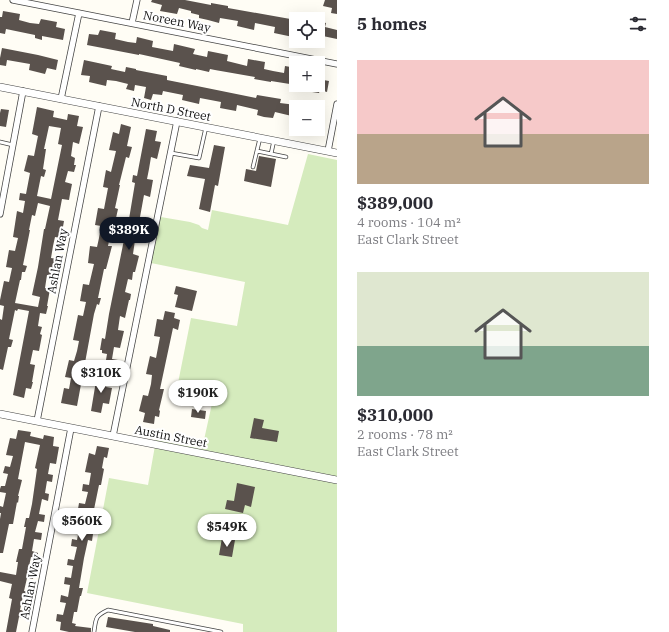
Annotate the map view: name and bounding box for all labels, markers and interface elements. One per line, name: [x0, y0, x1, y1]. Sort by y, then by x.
street label: Noreen Way: [142, 7, 213, 35]
map controls: [289, 12, 325, 136]
button: locate: [289, 12, 325, 48]
text: 5 homes: [357, 13, 427, 35]
icon: filters: [627, 13, 649, 35]
button: +: [289, 56, 325, 92]
icon: home: [467, 86, 539, 158]
street label: North D Street: [130, 94, 212, 124]
button: −: [289, 100, 325, 136]
text: $389,000: [357, 192, 433, 214]
text: 4 rooms · 104 m²: [357, 214, 461, 231]
pin: $389K: [101, 217, 157, 251]
text: $389K: [108, 221, 150, 238]
street label: Ashlan Way: [43, 227, 71, 295]
text: East Clark Street: [357, 231, 459, 248]
icon: home: [467, 298, 539, 370]
pin: $310K: [73, 360, 129, 394]
text: $310K: [80, 364, 122, 381]
pin: $190K: [170, 380, 226, 414]
text: $190K: [177, 384, 219, 401]
text: $310,000: [357, 404, 433, 426]
street label: Austin Street: [134, 422, 208, 450]
text: 2 rooms · 78 m²: [357, 426, 453, 443]
text: East Clark Street: [357, 443, 459, 460]
pin: $560K: [54, 508, 110, 542]
text: $560K: [61, 512, 103, 529]
pin: $549K: [199, 514, 255, 548]
text: $549K: [206, 518, 248, 535]
street label: Ashlan Way: [16, 553, 44, 621]

